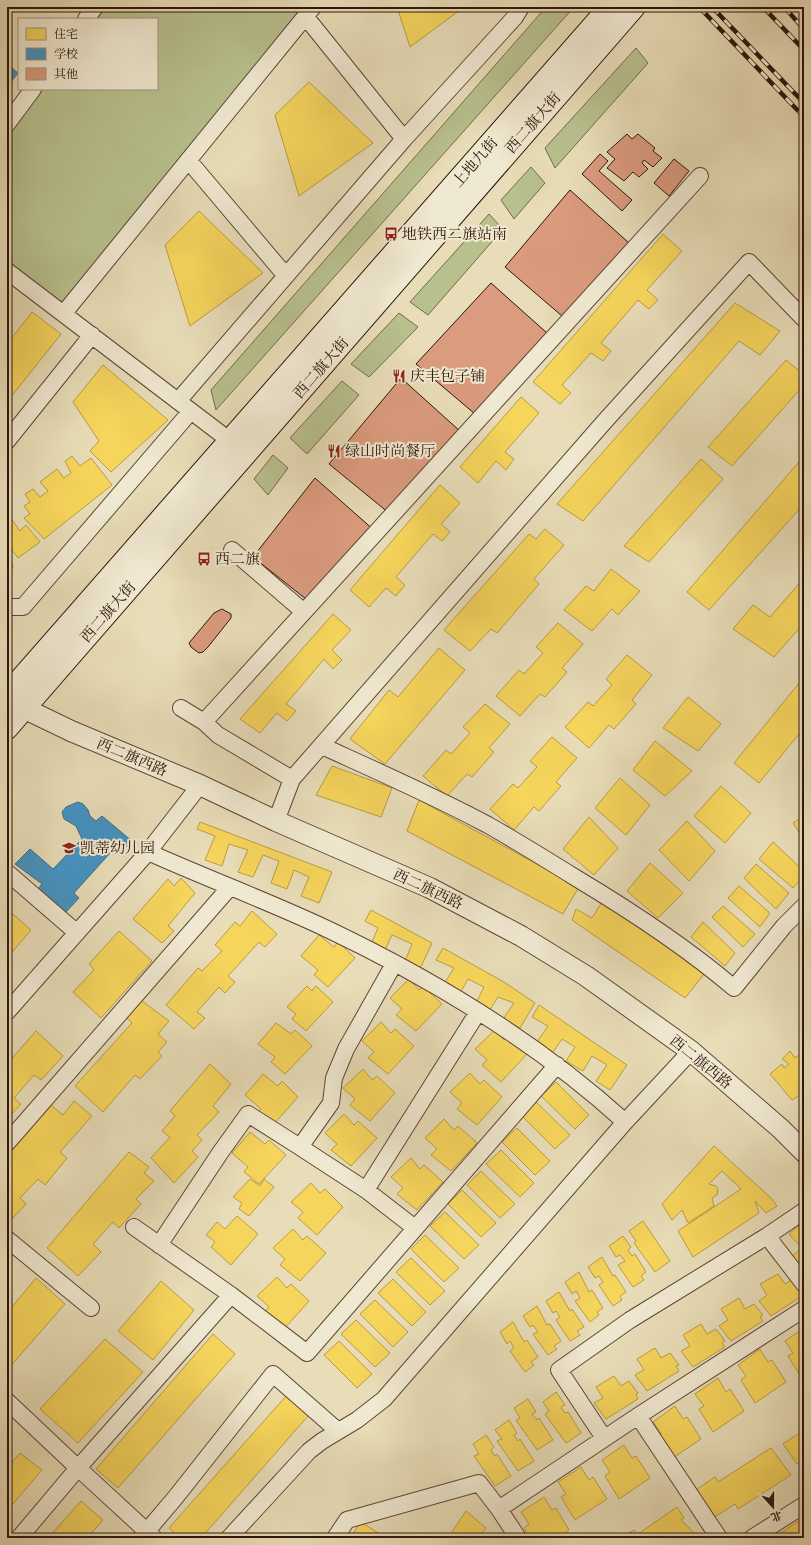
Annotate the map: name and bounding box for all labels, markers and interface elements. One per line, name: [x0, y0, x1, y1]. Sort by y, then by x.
legend: [18, 18, 158, 90]
text: 住宅: [54, 26, 78, 42]
text: 学校: [54, 46, 78, 62]
text: 其他: [54, 66, 78, 82]
street label: 西二旗大街: [501, 88, 564, 157]
street label: 上地九街: [448, 133, 501, 191]
place label: 地铁西二旗站南: [402, 224, 507, 243]
bus stop icon: 地铁西二旗站南: [383, 226, 399, 242]
street label: 西二旗大街: [289, 333, 352, 402]
place label: 庆丰包子铺: [410, 366, 485, 385]
restaurant icon: 庆丰包子铺: [391, 368, 407, 384]
place label: 绿山时尚餐厅: [345, 441, 435, 460]
restaurant icon: 绿山时尚餐厅: [326, 443, 342, 459]
place label: 西二旗: [215, 549, 260, 568]
bus stop icon: 西二旗: [196, 551, 212, 567]
street label: 西二旗大街: [76, 577, 139, 646]
street label: 西二旗西路: [94, 733, 170, 780]
place label: 凯蒂幼儿园: [80, 838, 155, 857]
school or university icon: 凯蒂幼儿园: [61, 840, 77, 856]
street label: 西二旗西路: [390, 864, 466, 913]
street label: 西二旗西路: [666, 1031, 736, 1093]
north arrow: [753, 1487, 793, 1527]
text: 北: [769, 1508, 784, 1525]

